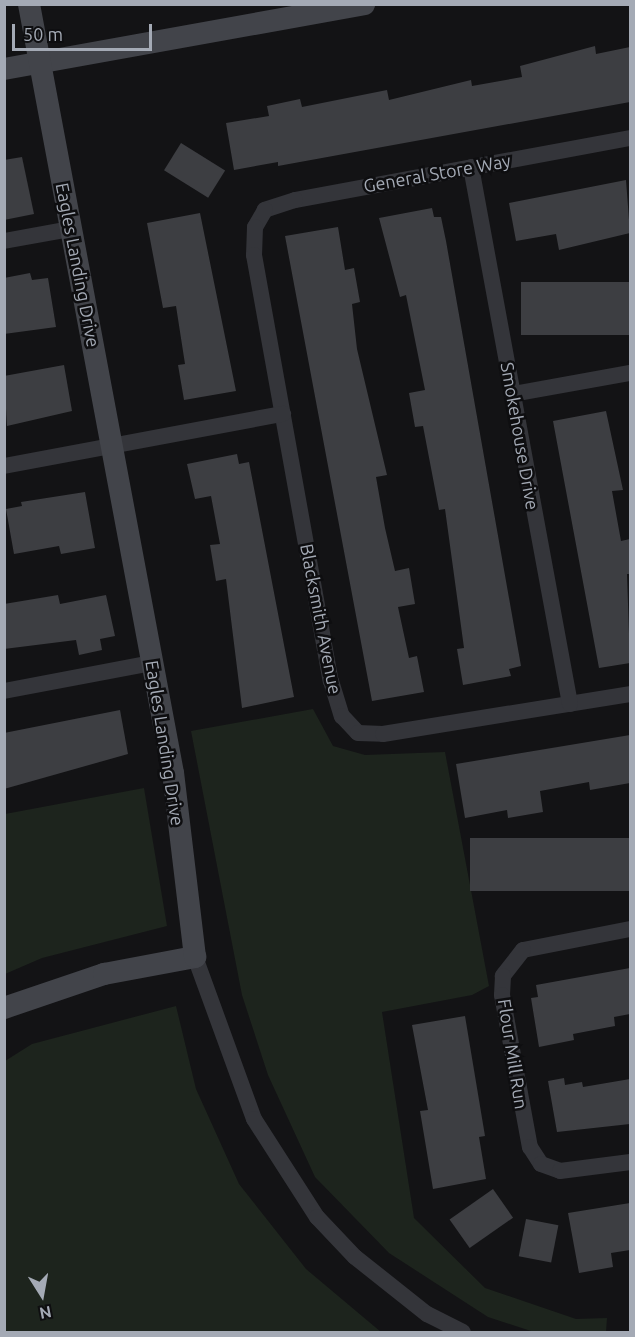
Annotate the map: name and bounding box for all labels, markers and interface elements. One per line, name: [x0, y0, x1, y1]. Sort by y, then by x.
scale bar: [15, 12, 154, 50]
text: 50 m: [23, 24, 63, 44]
street label: General Store Way: [362, 149, 512, 197]
street label: Eagles Landing Drive: [51, 181, 105, 349]
street label: Smokehouse Drive: [496, 360, 544, 512]
street label: Blacksmith Avenue: [296, 542, 346, 696]
street label: Eagles Landing Drive: [141, 659, 189, 827]
street label: Flour Mill Run: [494, 997, 532, 1111]
north arrow: [12, 1265, 72, 1325]
text: N: [38, 1303, 53, 1323]

